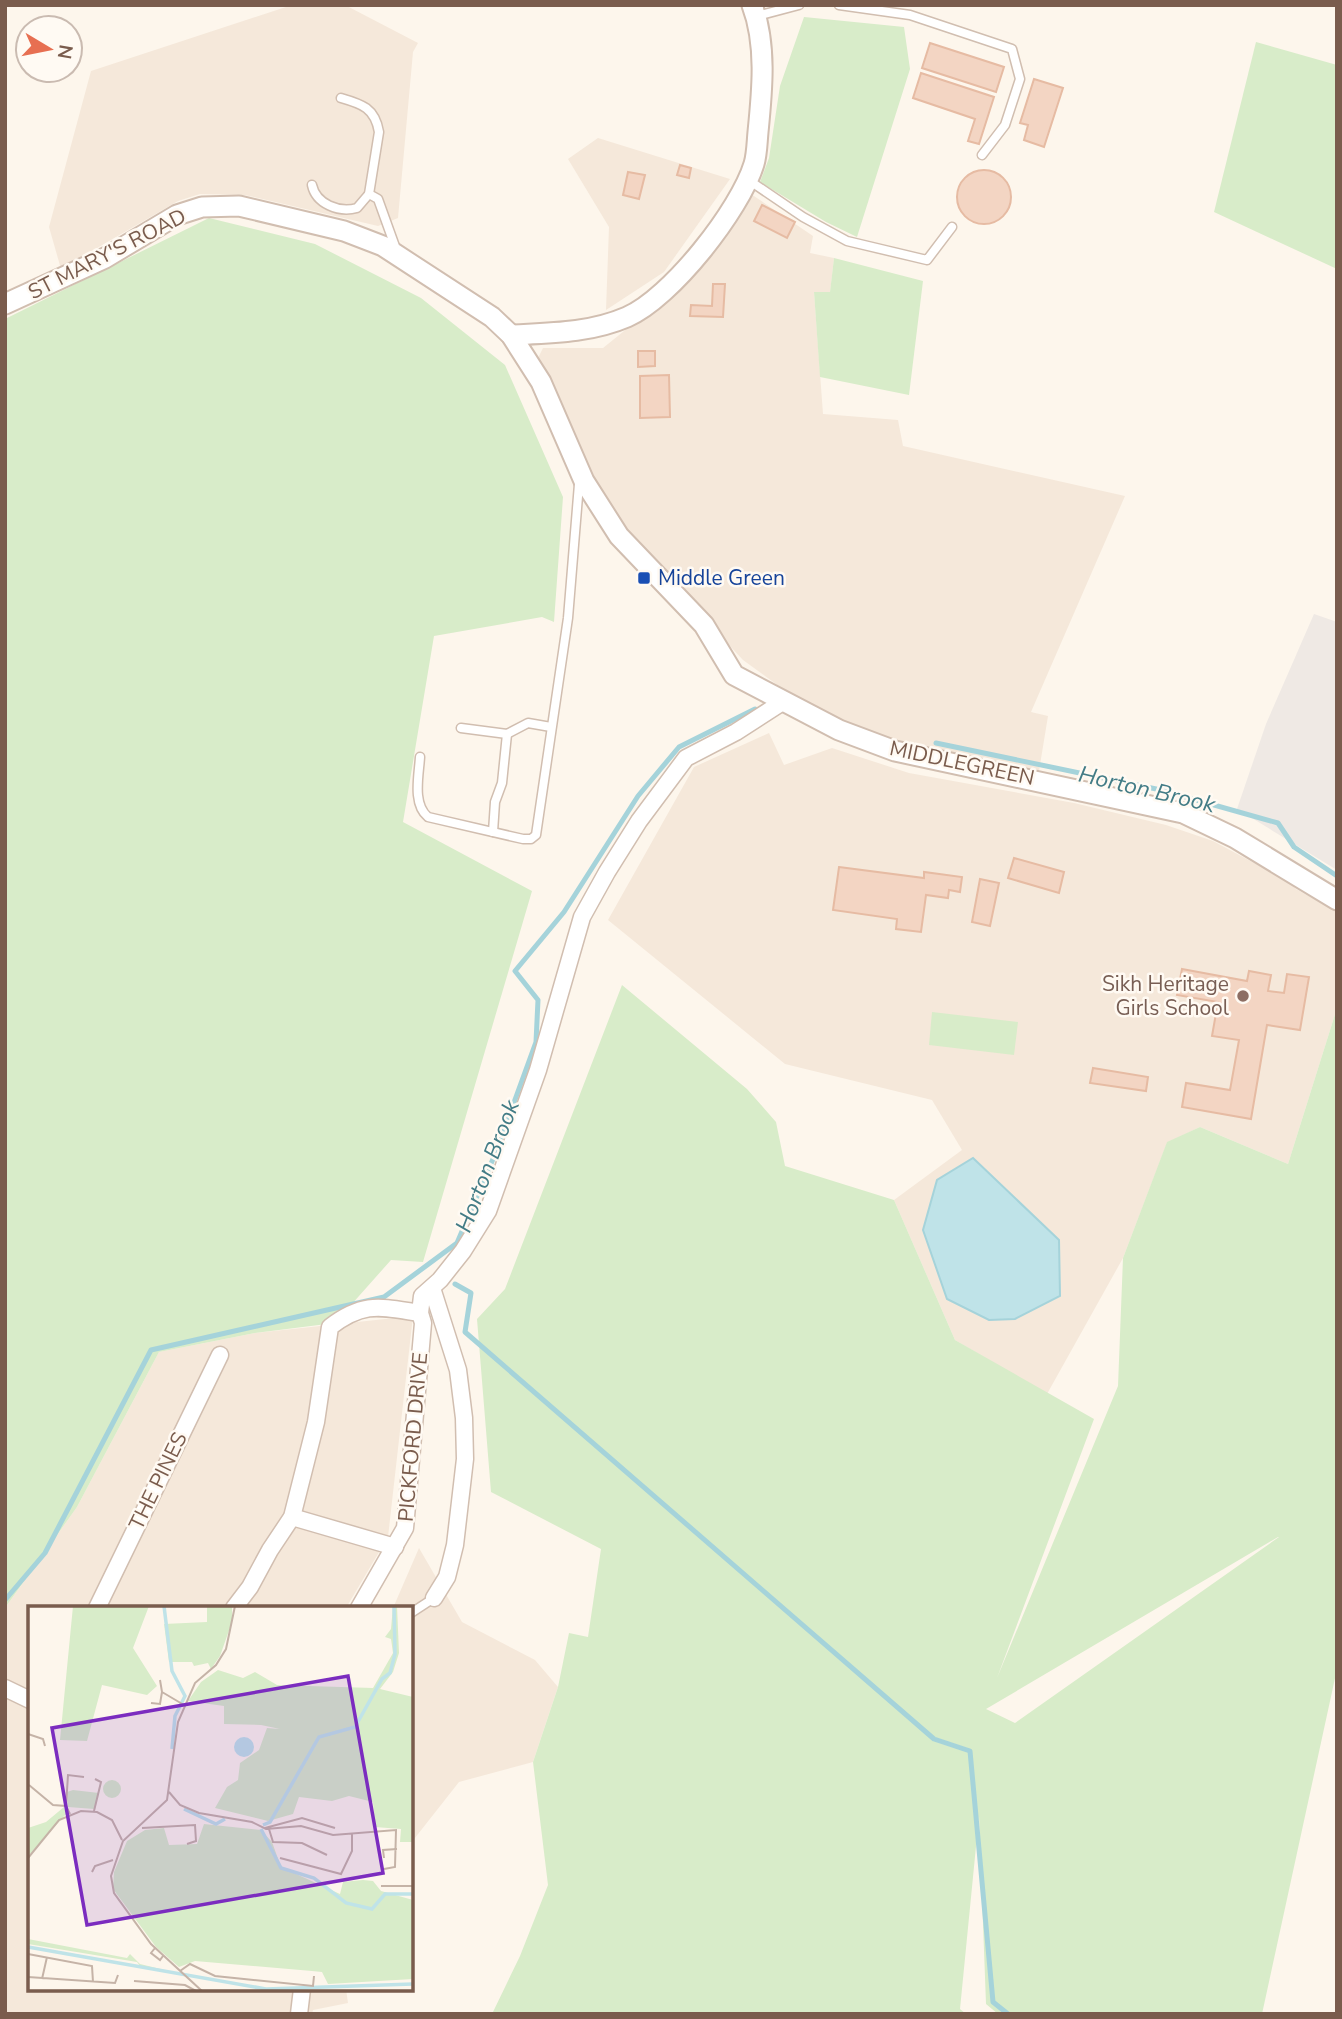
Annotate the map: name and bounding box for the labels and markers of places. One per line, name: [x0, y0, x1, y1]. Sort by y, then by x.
place label: Middle Green: [658, 564, 785, 592]
marker: Middle Green: [636, 570, 652, 586]
place label: Sikh Heritage Girls School: [1102, 970, 1230, 1022]
marker: Sikh Heritage Girls School: [1235, 988, 1251, 1004]

